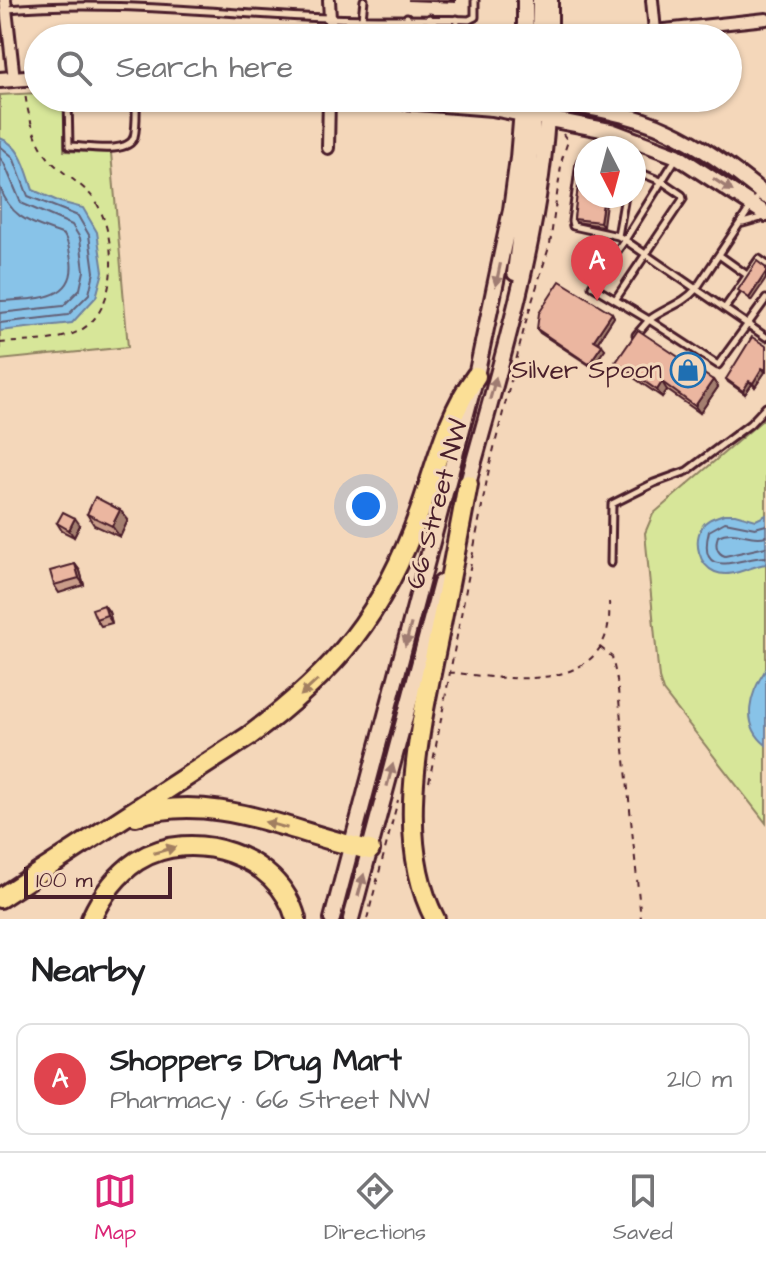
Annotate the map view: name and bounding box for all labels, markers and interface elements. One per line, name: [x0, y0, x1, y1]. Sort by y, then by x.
search box: [24, 24, 742, 112]
icon: search: [52, 46, 96, 90]
text: Search here: [116, 47, 293, 89]
north arrow: [574, 136, 646, 208]
one-way arrow: [712, 177, 734, 191]
pin: A: [571, 235, 623, 301]
one-way arrow: [491, 262, 503, 287]
shop icon: Silver Spoon: [669, 351, 707, 389]
place label: Silver Spoon: [512, 352, 662, 388]
one-way arrow: [487, 376, 499, 401]
street label: 66 Street NW: [397, 415, 477, 593]
your location: [346, 486, 386, 526]
one-way arrow: [401, 623, 413, 648]
one-way arrow: [299, 678, 318, 696]
one-way arrow: [384, 762, 397, 786]
one-way arrow: [263, 819, 288, 831]
one-way arrow: [153, 844, 178, 856]
scale bar: [24, 863, 172, 899]
text: 100 m: [36, 865, 93, 896]
one-way arrow: [355, 872, 367, 897]
text: Nearby: [32, 947, 146, 995]
text: Shoppers Drug Mart: [110, 1040, 402, 1082]
text: A: [52, 1061, 68, 1097]
text: 210 m: [667, 1061, 732, 1097]
text: Pharmacy · 66 Street NW: [110, 1082, 430, 1118]
tab: Map: [93, 1169, 137, 1248]
tab: Directions: [324, 1169, 426, 1248]
tab: Saved: [613, 1169, 673, 1248]

